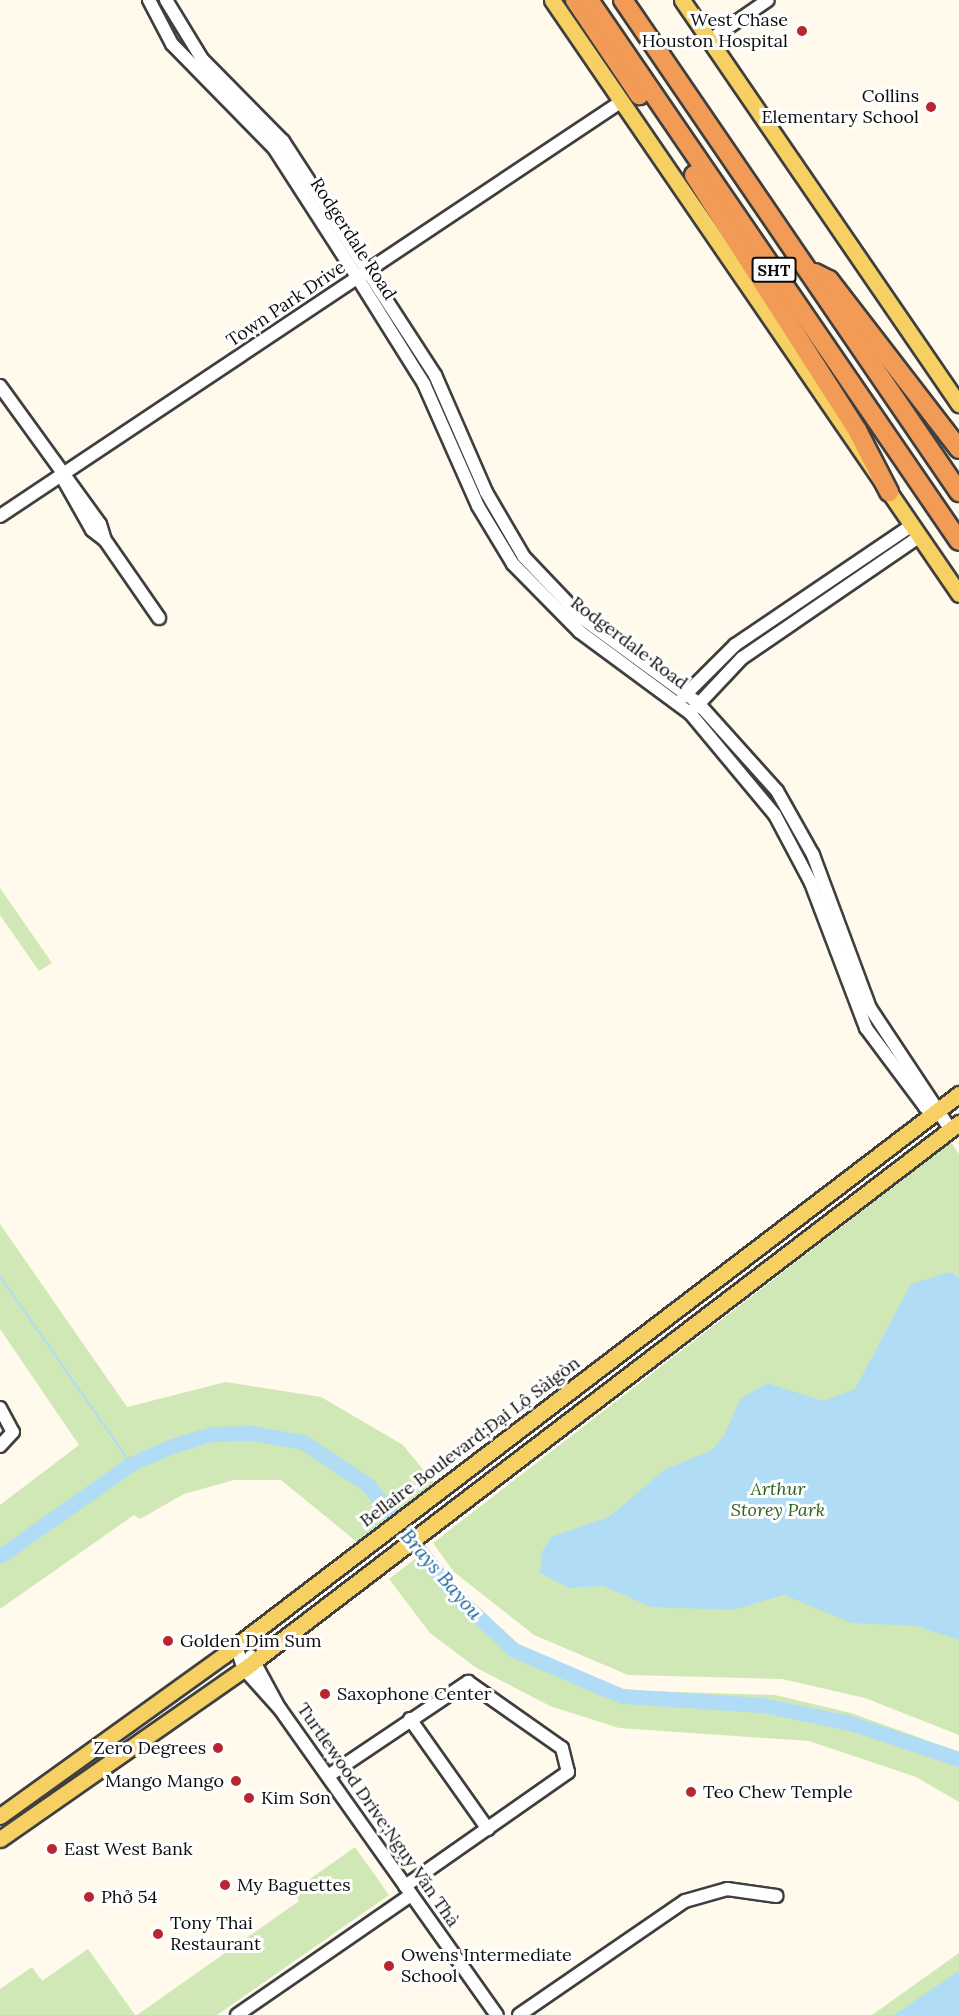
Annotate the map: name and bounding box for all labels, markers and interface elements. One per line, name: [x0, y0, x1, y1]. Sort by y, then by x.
place label: West Chase Houston Hospital: [642, 10, 788, 52]
marker: West Chase Houston Hospital: [793, 22, 811, 40]
place label: Collins Elementary School: [761, 86, 919, 128]
marker: Collins Elementary School: [924, 100, 938, 114]
street label: Rodgerdale Road: [306, 174, 400, 304]
street label: Town Park Drive: [223, 256, 349, 352]
road number: SHT: [752, 257, 796, 283]
street label: Rodgerdale Road: [566, 592, 692, 694]
street label: Bellaire Boulevard;Đại Lộ Sàigòn: [356, 1352, 584, 1532]
park label: Arthur Storey Park: [731, 1479, 825, 1522]
water label: Brays Bayou: [396, 1524, 488, 1624]
place label: Golden Dim Sum: [180, 1630, 322, 1652]
marker: Golden Dim Sum: [161, 1634, 175, 1648]
place label: Saxophone Center: [337, 1683, 492, 1705]
marker: Saxophone Center: [318, 1687, 332, 1701]
street label: Turtlewood Drive;Ngụy Văn Thà: [292, 1699, 464, 1931]
place label: Zero Degrees: [94, 1737, 206, 1759]
marker: Zero Degrees: [211, 1741, 225, 1755]
place label: Mango Mango: [105, 1770, 224, 1792]
marker: Mango Mango: [229, 1774, 243, 1788]
place label: Teo Chew Temple: [703, 1781, 853, 1803]
marker: Teo Chew Temple: [684, 1785, 698, 1799]
place label: Kim Sơn: [261, 1787, 331, 1809]
marker: Kim Sơn: [242, 1791, 256, 1805]
place label: East West Bank: [64, 1838, 193, 1860]
marker: East West Bank: [45, 1842, 59, 1856]
place label: My Baguettes: [237, 1874, 351, 1896]
marker: My Baguettes: [218, 1878, 232, 1892]
place label: Phở 54: [101, 1886, 157, 1908]
marker: Phở 54: [82, 1890, 96, 1904]
place label: Tony Thai Restaurant: [170, 1913, 261, 1956]
marker: Tony Thai Restaurant: [151, 1927, 165, 1941]
place label: Owens Intermediate School: [401, 1945, 572, 1988]
marker: Owens Intermediate School: [382, 1959, 396, 1973]

